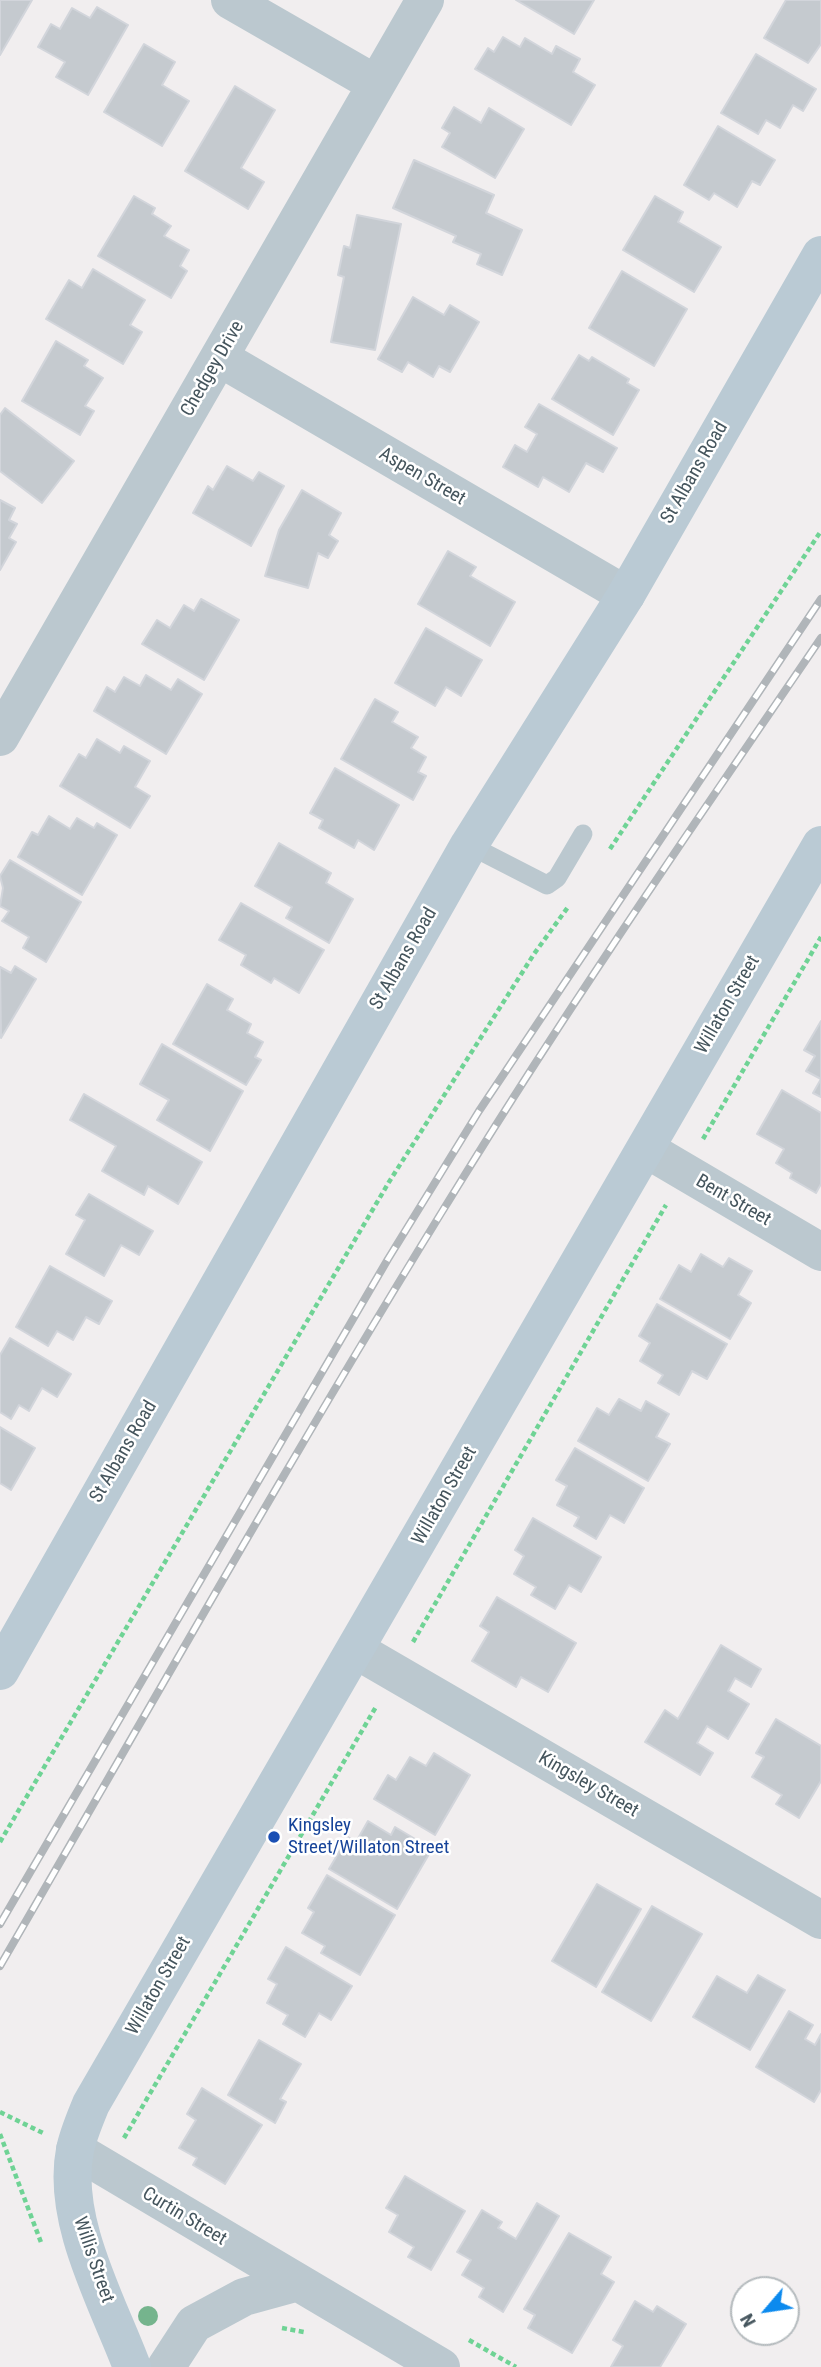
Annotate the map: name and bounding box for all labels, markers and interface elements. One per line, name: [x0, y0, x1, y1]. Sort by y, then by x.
street label: Chedgey Drive: [176, 317, 250, 421]
street label: St Albans Road: [657, 418, 733, 528]
street label: Aspen Street: [375, 443, 469, 511]
street label: St Albans Road: [366, 904, 442, 1014]
street label: Willaton Street: [691, 952, 765, 1058]
street label: Bent Street: [691, 1170, 775, 1232]
street label: St Albans Road: [86, 1397, 162, 1507]
street label: Willaton Street: [408, 1443, 482, 1549]
street label: Kingsley Street: [534, 1747, 642, 1823]
place label: Kingsley Street/Willaton Street: [288, 1815, 449, 1859]
marker: Kingsley Street/Willaton Street: [266, 1829, 282, 1845]
street label: Willaton Street: [122, 1933, 196, 2039]
street label: Curtin Street: [138, 2183, 230, 2251]
street label: Willis Street: [68, 2214, 118, 2306]
north arrow: [730, 2276, 800, 2346]
text: N: [735, 2310, 761, 2331]

